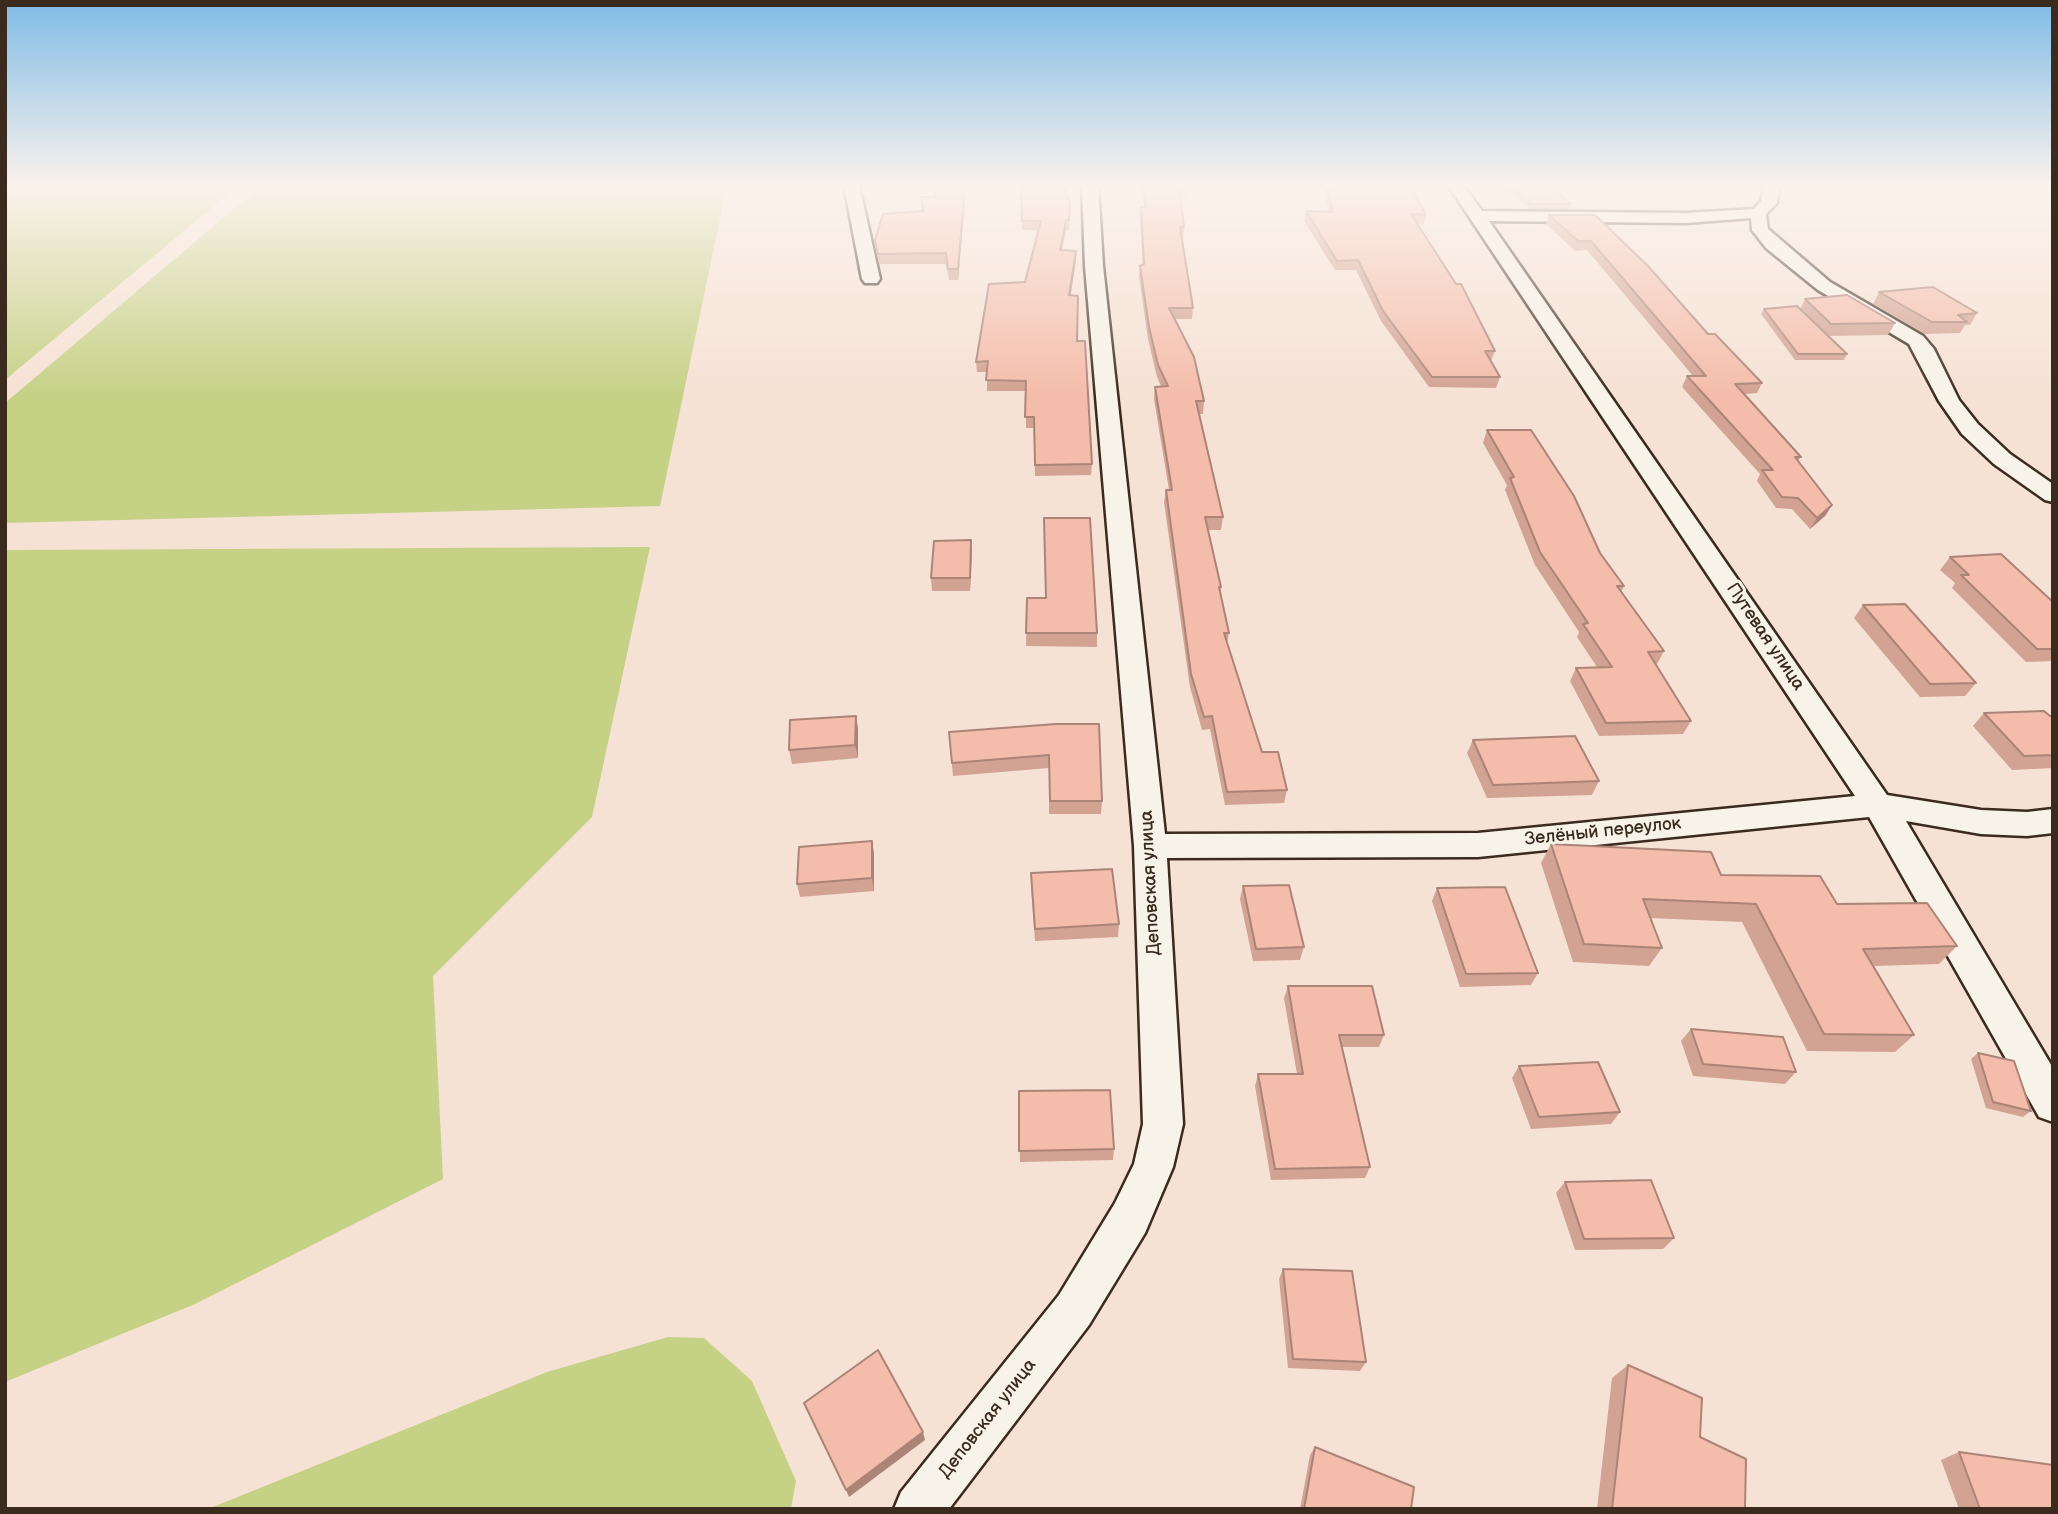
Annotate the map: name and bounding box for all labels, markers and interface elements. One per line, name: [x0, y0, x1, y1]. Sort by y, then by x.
street label: Путевая улица: [1721, 579, 1809, 695]
street label: Деповская улица: [1136, 810, 1166, 956]
street label: Зелёный переулок: [1524, 813, 1682, 851]
street label: Деповская улица: [935, 1355, 1041, 1483]

